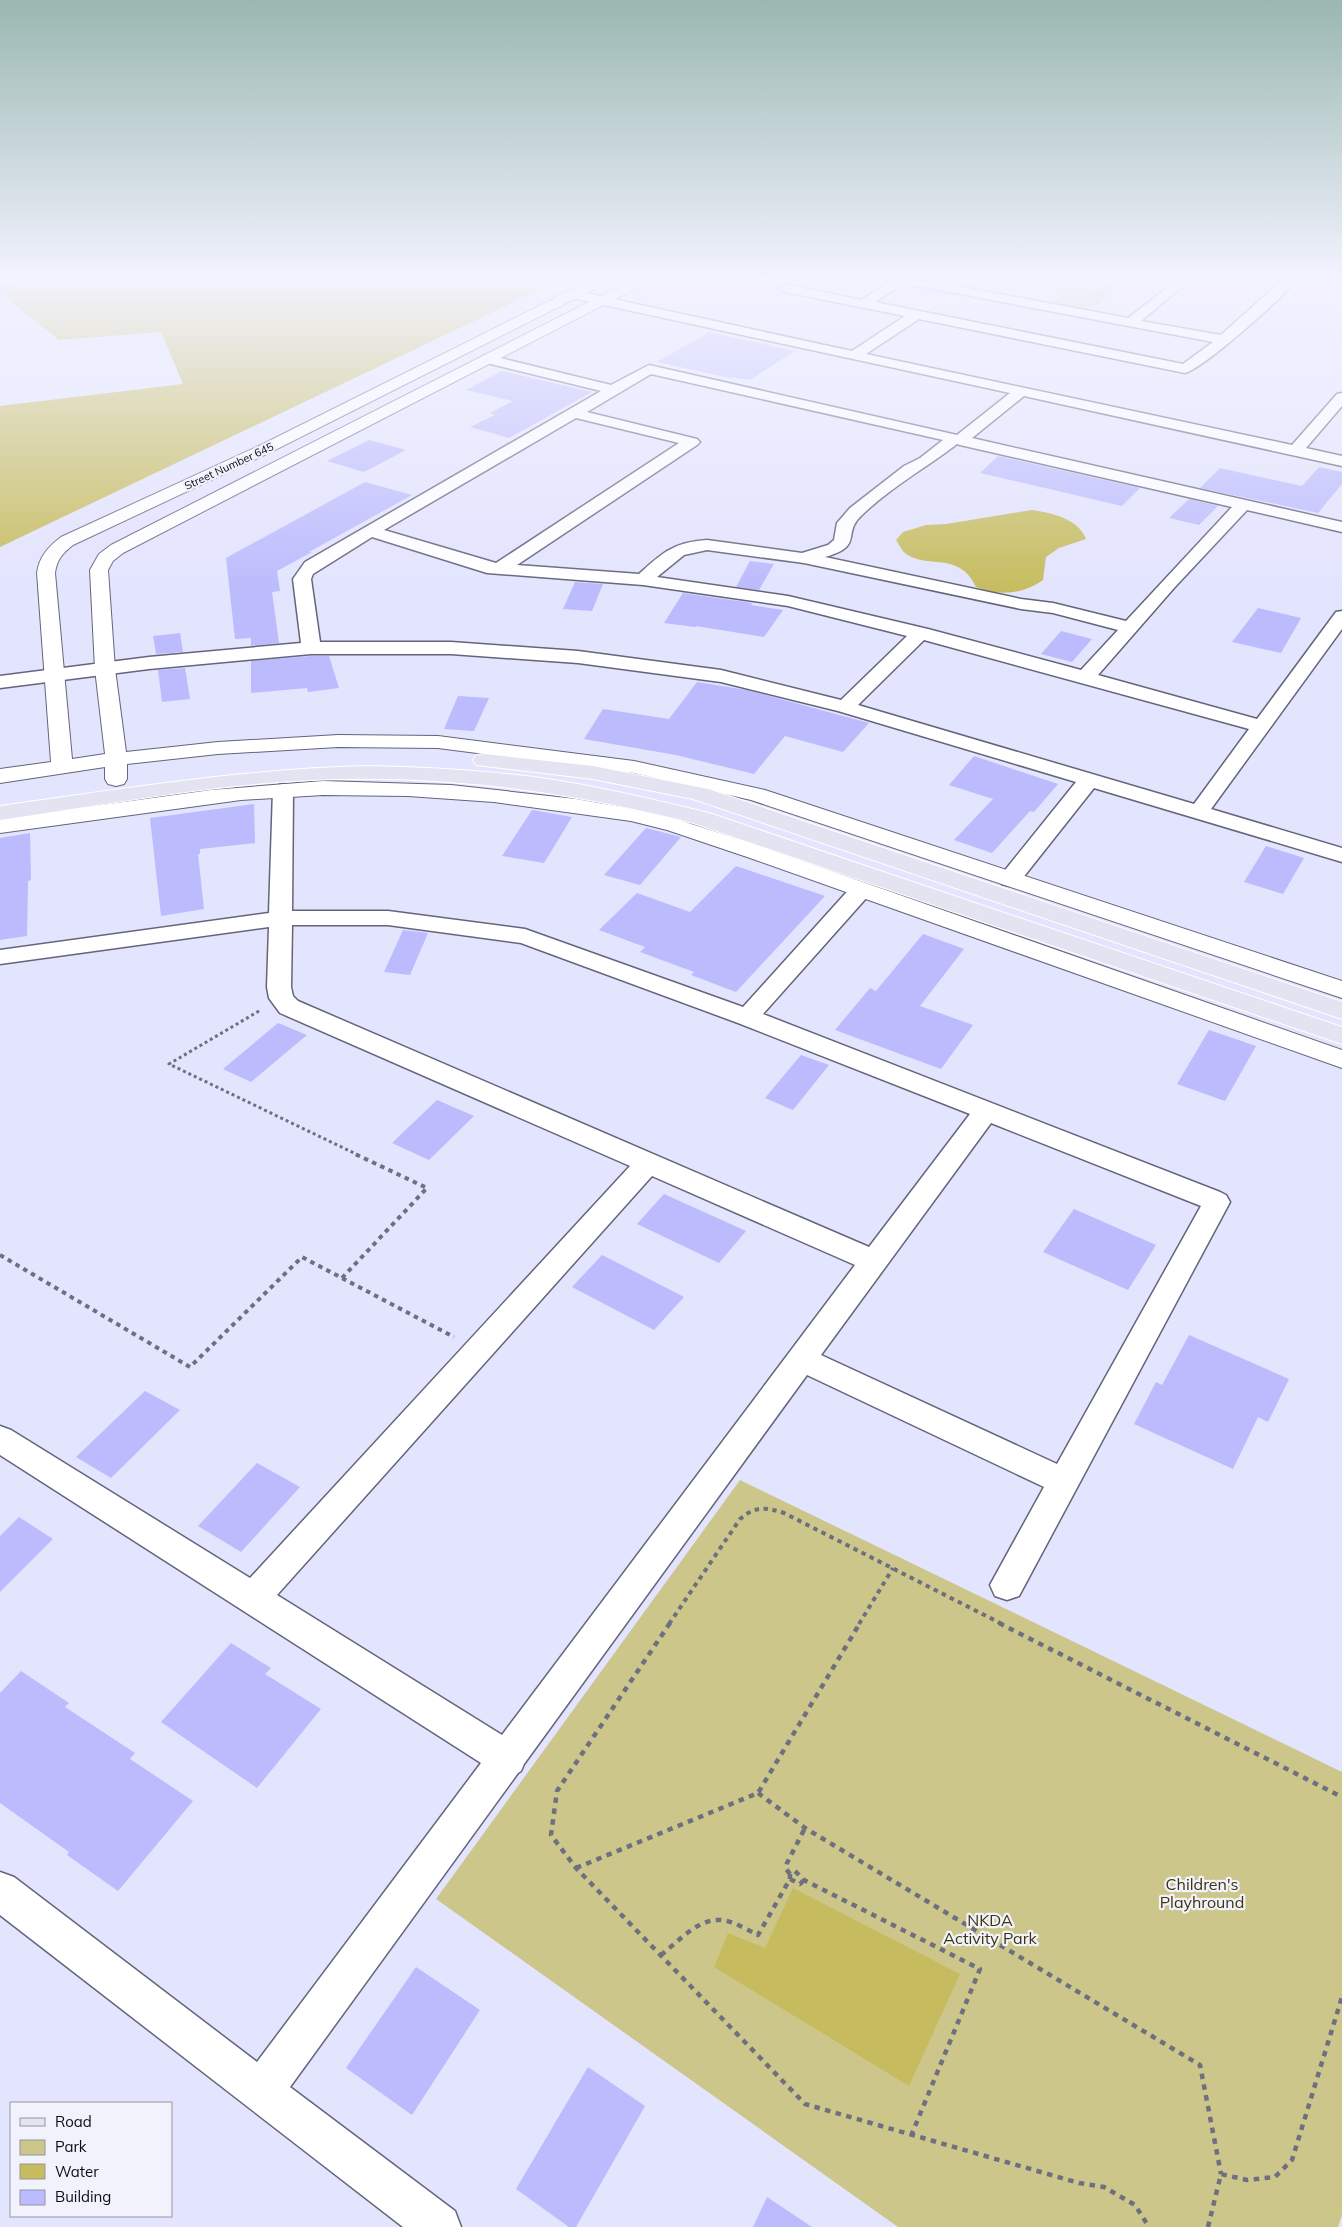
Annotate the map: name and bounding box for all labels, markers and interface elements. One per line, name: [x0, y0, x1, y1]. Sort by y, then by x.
street label: Street Number 645: [182, 439, 276, 493]
park label: Children's Playhround: [1160, 1874, 1244, 1912]
park label: NKDA Activity Park: [943, 1910, 1037, 1948]
legend: [10, 2102, 172, 2217]
text: Road: [55, 2112, 92, 2131]
text: Park: [55, 2137, 87, 2156]
text: Water: [55, 2162, 99, 2181]
text: Building: [55, 2187, 111, 2206]

